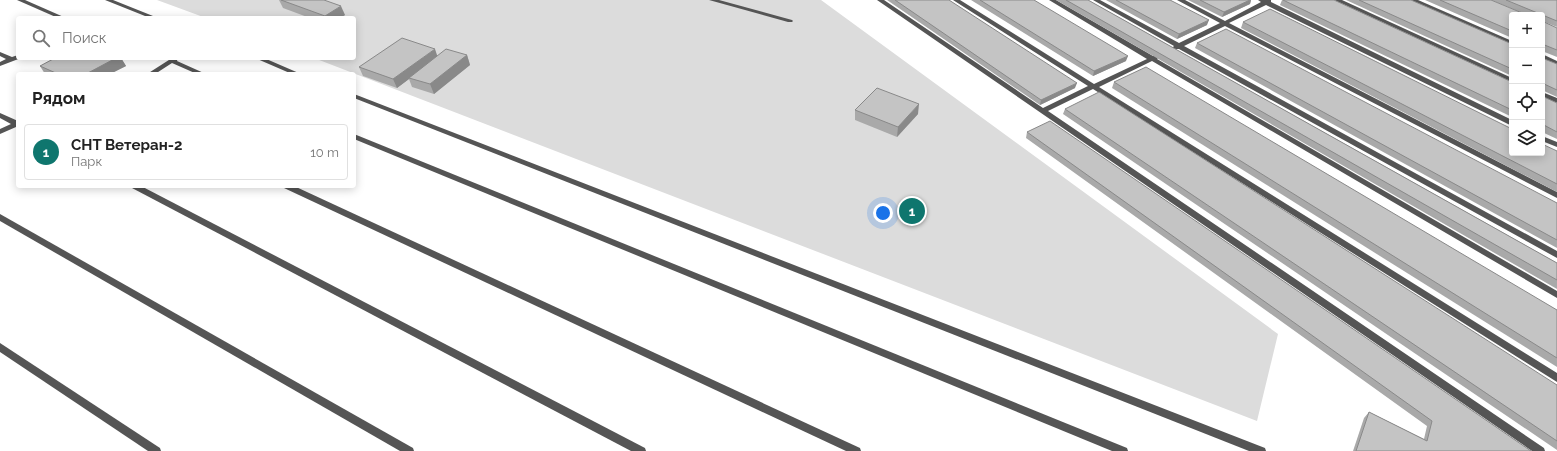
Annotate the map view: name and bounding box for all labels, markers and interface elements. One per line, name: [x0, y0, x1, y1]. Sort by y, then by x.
map controls: [1509, 12, 1545, 156]
button: +: [1509, 12, 1545, 48]
search box: [16, 16, 356, 60]
icon: search: [30, 27, 52, 49]
text: Поиск: [62, 29, 107, 47]
button: −: [1509, 48, 1545, 84]
button: locate: [1509, 84, 1545, 120]
text: Рядом: [32, 88, 85, 108]
button: layers: [1509, 120, 1545, 156]
text: СНТ Ветеран-2: [71, 136, 182, 154]
text: 1: [43, 145, 49, 160]
text: 10 m: [310, 145, 339, 160]
text: Парк: [71, 154, 102, 169]
pin: 1: [899, 196, 925, 226]
your location: [873, 203, 893, 223]

